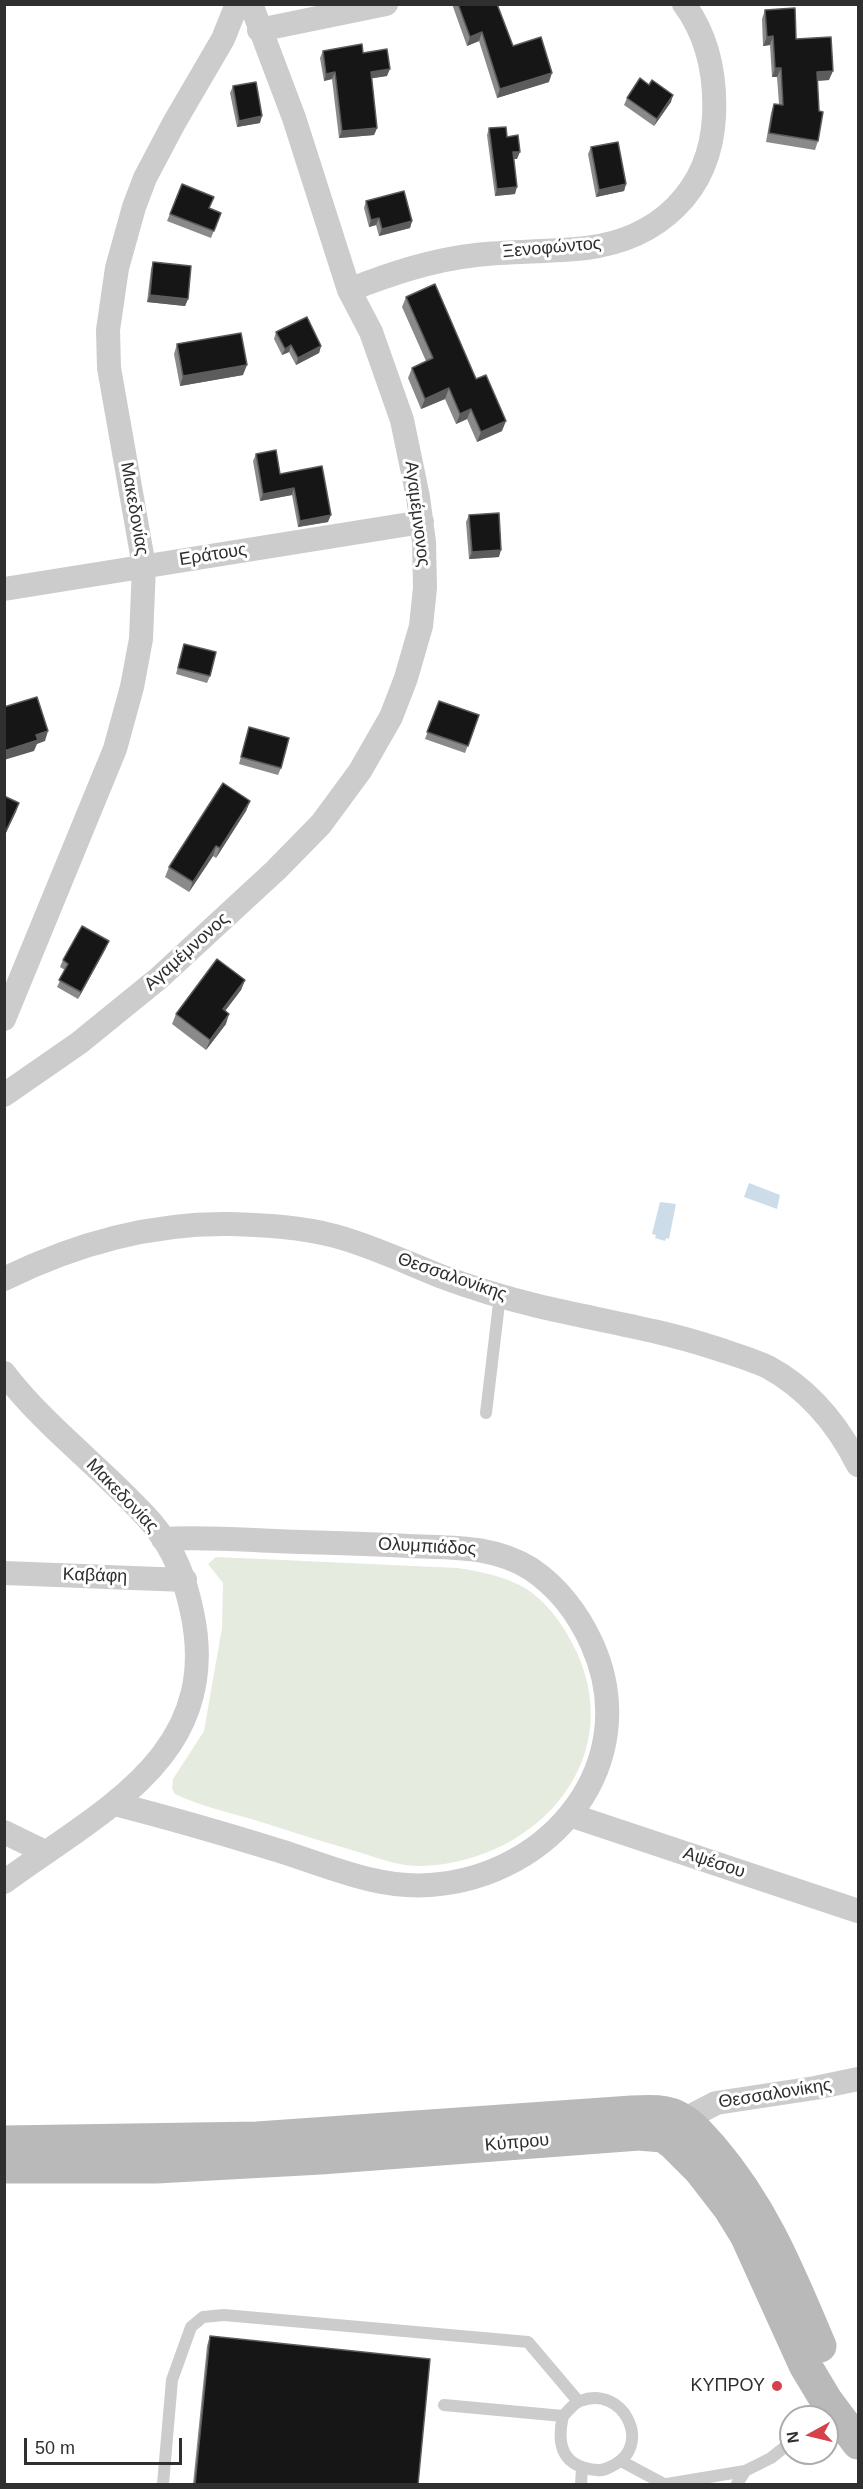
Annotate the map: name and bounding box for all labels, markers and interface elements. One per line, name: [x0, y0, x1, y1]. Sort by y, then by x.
street label: Ξενοφώντος: [502, 233, 602, 263]
street label: Αγαμέμνονος: [400, 460, 434, 568]
street label: Μακεδονίας: [115, 461, 153, 557]
street label: Εράτους: [178, 539, 248, 571]
street label: Αγαμέμνονος: [140, 908, 234, 996]
street label: Θεσσαλονίκης: [395, 1248, 509, 1306]
street label: Μακεδονίας: [81, 1454, 163, 1538]
street label: Ολυμπιάδος: [377, 1534, 477, 1560]
street label: Καβάφη: [62, 1564, 128, 1588]
street label: Αψέσου: [680, 1843, 748, 1883]
street label: Θεσσαλονίκης: [717, 2074, 833, 2114]
street label: Κύπρου: [484, 2129, 550, 2157]
place label: ΚΥΠΡΟΥ: [691, 2375, 765, 2397]
marker: ΚΥΠΡΟΥ: [770, 2379, 784, 2393]
north arrow: [779, 2405, 839, 2465]
scale bar: [27, 2426, 184, 2464]
text: N: [783, 2430, 802, 2444]
text: 50 m: [35, 2438, 75, 2458]

